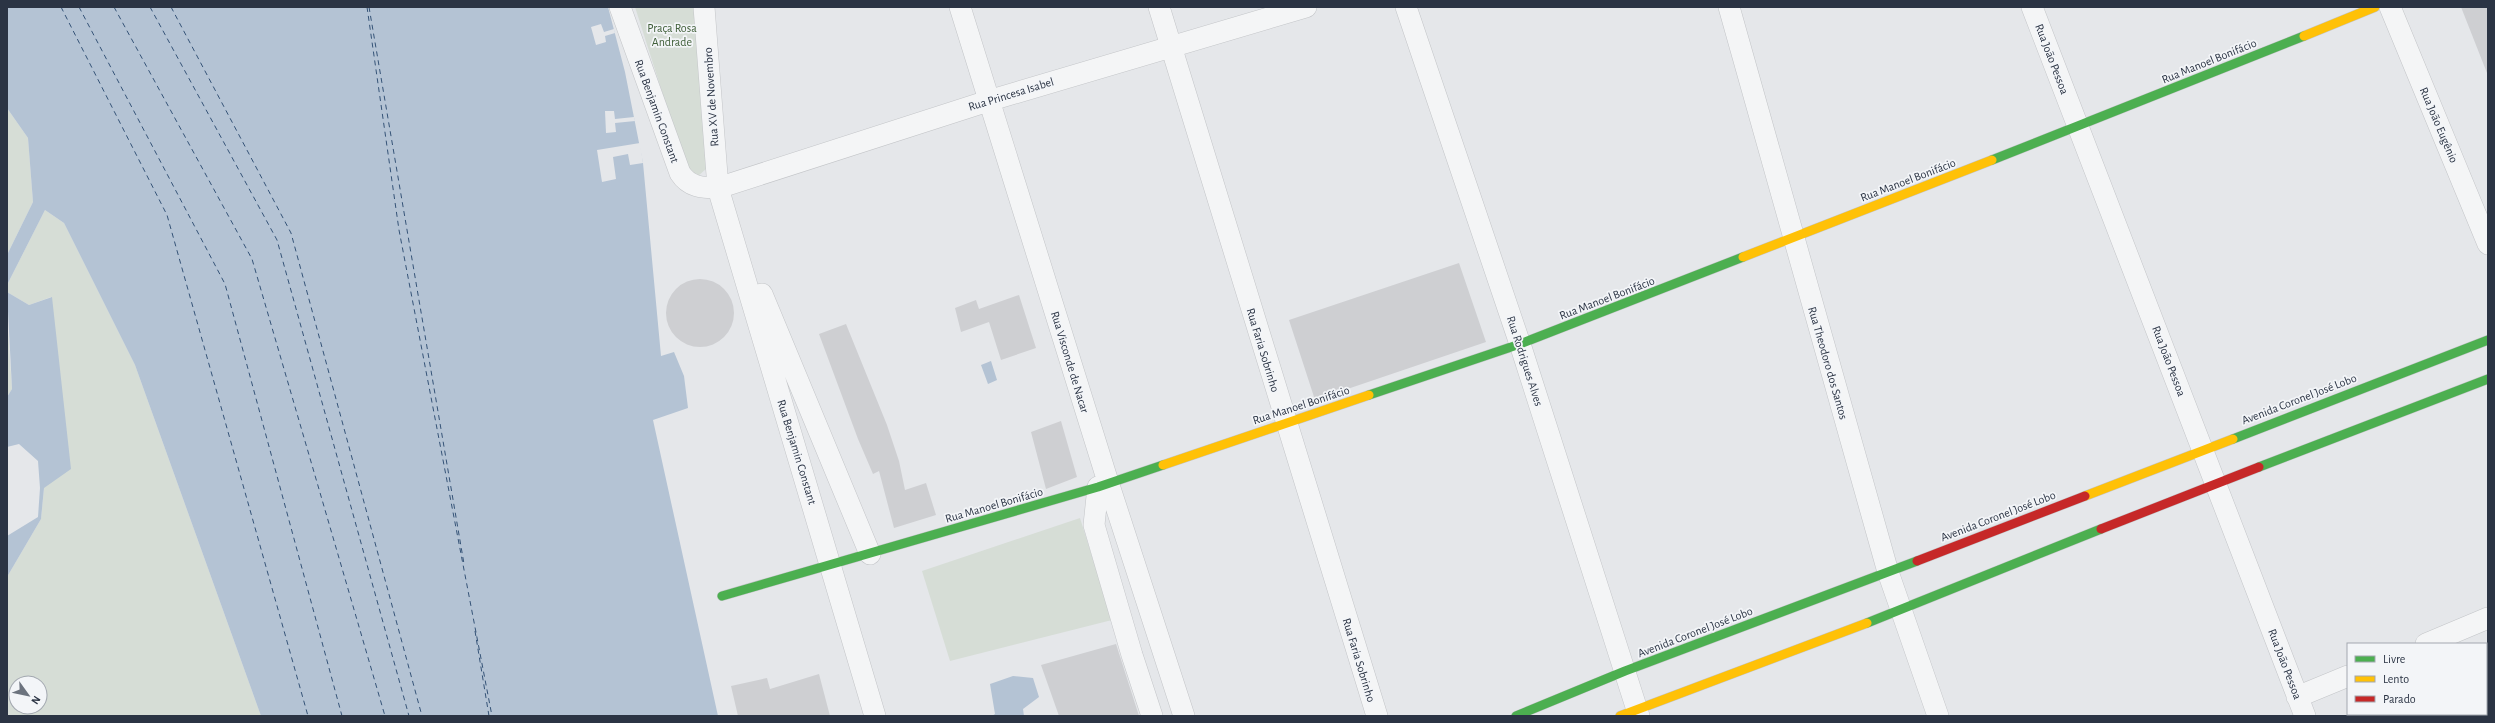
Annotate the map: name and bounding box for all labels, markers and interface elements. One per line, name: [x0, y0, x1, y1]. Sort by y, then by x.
park label: Praça Rosa Andrade: [647, 22, 697, 48]
street label: Rua João Pessoa: [2033, 22, 2071, 96]
street label: Rua Manoel Bonifácio: [2160, 36, 2258, 85]
street label: Rua XV de Novembro: [702, 47, 720, 147]
street label: Rua Benjamin Constant: [632, 58, 681, 165]
street label: Rua Princesa Isabel: [967, 75, 1055, 113]
street label: Rua João Eugênio: [2418, 85, 2460, 165]
street label: Rua Manoel Bonifácio: [1859, 156, 1957, 204]
street label: Rua Manoel Bonifácio: [1558, 274, 1656, 322]
street label: Rua Theodoro dos Santos: [1806, 305, 1850, 421]
street label: Rua Faria Sobrinho: [1245, 307, 1282, 394]
street label: Rua Visconde de Nacar: [1049, 310, 1091, 414]
street label: Rua Rodrigues Alves: [1505, 315, 1545, 407]
street label: Rua João Pessoa: [2150, 324, 2188, 398]
street label: Avenida Coronel José Lobo: [2240, 371, 2358, 426]
street label: Rua Manoel Bonifácio: [1251, 384, 1351, 426]
street label: Rua Benjamin Constant: [774, 398, 819, 506]
street label: Rua Manoel Bonifácio: [944, 485, 1044, 525]
street label: Avenida Coronel José Lobo: [1939, 488, 2057, 543]
street label: Avenida Coronel José Lobo: [1636, 604, 1754, 659]
street label: Rua Faria Sobrinho: [1341, 617, 1378, 704]
street label: Rua João Pessoa: [2266, 627, 2304, 701]
legend: [2347, 643, 2487, 715]
text: Livre: [2383, 653, 2405, 665]
text: Lento: [2383, 673, 2409, 685]
north arrow: [8, 675, 48, 715]
text: Parado: [2383, 693, 2416, 705]
text: N: [29, 694, 43, 706]

